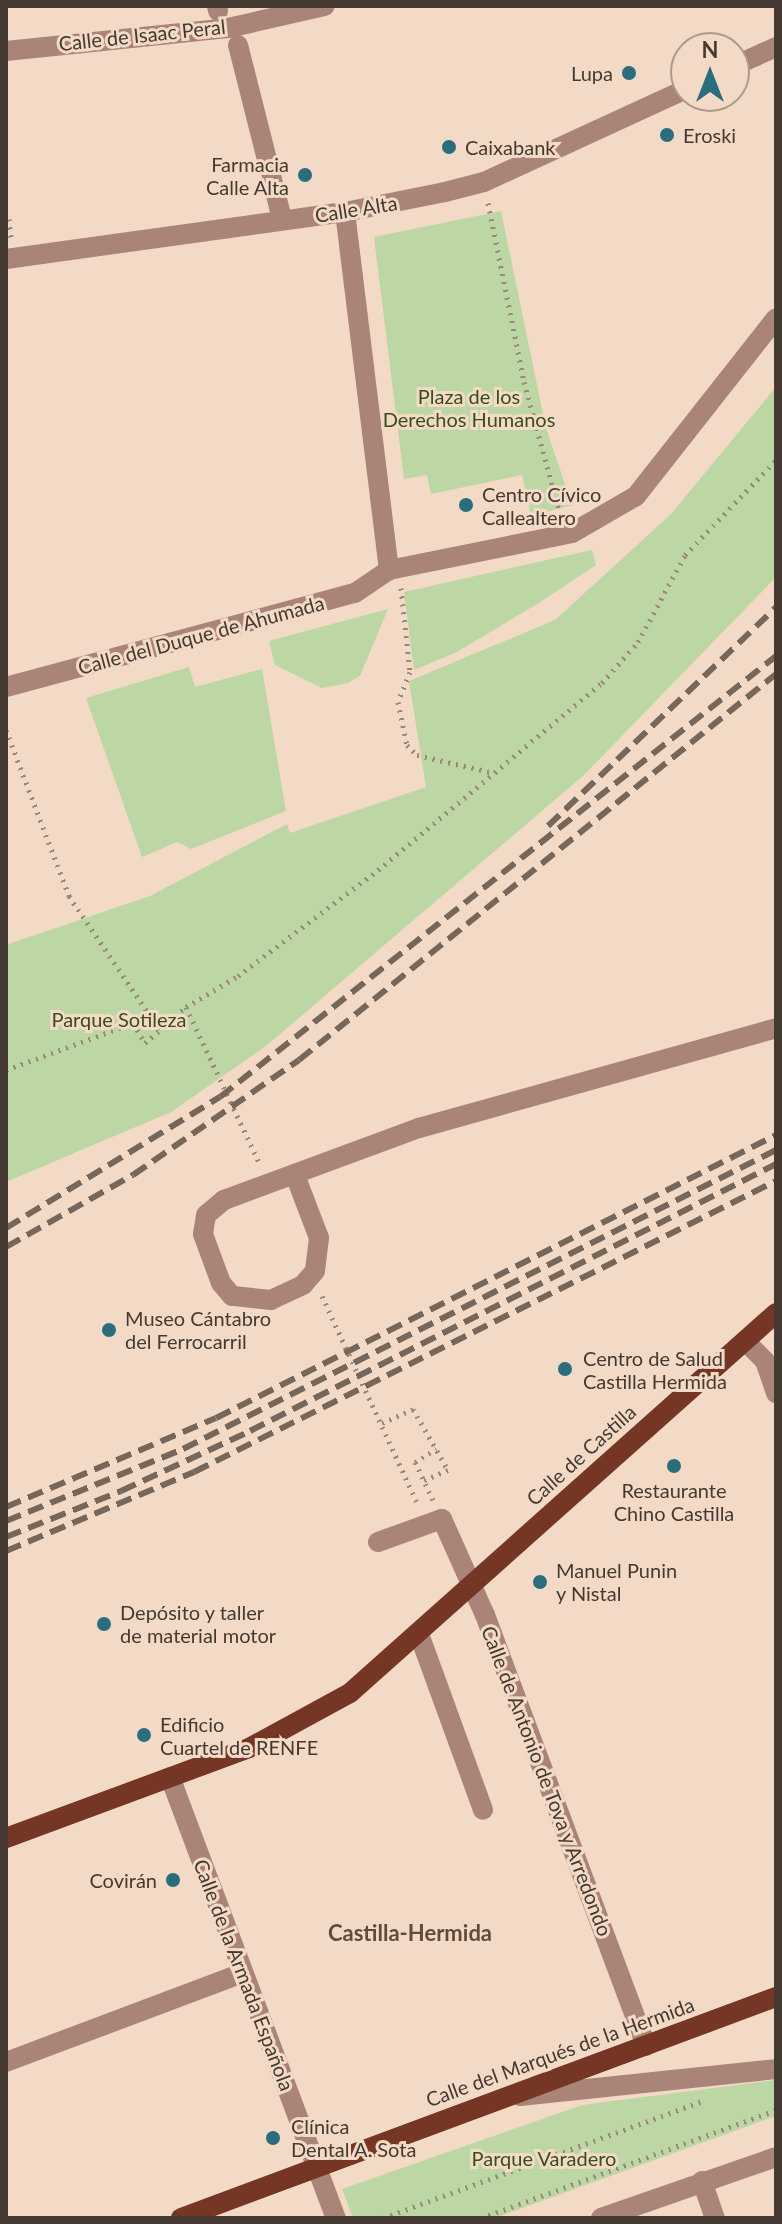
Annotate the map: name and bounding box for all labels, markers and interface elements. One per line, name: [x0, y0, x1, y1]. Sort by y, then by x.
street label: Calle de Isaac Peral: [57, 14, 227, 56]
north arrow: [670, 32, 750, 112]
text: N: [702, 36, 718, 63]
place label: Lupa: [571, 61, 613, 85]
marker: Lupa: [620, 64, 638, 82]
place label: Eroski: [683, 123, 736, 147]
marker: Eroski: [658, 126, 676, 144]
place label: Caixabank: [465, 135, 555, 159]
marker: Caixabank: [440, 138, 458, 156]
place label: Farmacia Calle Alta: [205, 152, 289, 199]
marker: Farmacia Calle Alta: [296, 166, 314, 184]
street label: Calle Alta: [313, 191, 399, 227]
park label: Plaza de los Derechos Humanos: [383, 384, 555, 431]
place label: Centro Cívico Callealtero: [482, 482, 601, 529]
marker: Centro Cívico Callealtero: [457, 496, 475, 514]
street label: Calle del Duque de Ahumada: [75, 590, 327, 680]
park label: Parque Sotileza: [51, 1007, 187, 1031]
place label: Museo Cántabro del Ferrocarril: [125, 1306, 271, 1353]
marker: Museo Cántabro del Ferrocarril: [100, 1321, 118, 1339]
place label: Centro de Salud Castilla Hermida: [583, 1346, 727, 1393]
marker: Centro de Salud Castilla Hermida: [554, 1358, 576, 1380]
street label: Calle de Castilla: [521, 1400, 641, 1510]
marker: Restaurante Chino Castilla: [665, 1457, 683, 1475]
place label: Restaurante Chino Castilla: [614, 1478, 734, 1525]
place label: Manuel Punin y Nistal: [556, 1558, 677, 1605]
marker: Manuel Punin y Nistal: [531, 1573, 549, 1591]
place label: Depósito y taller de material motor: [120, 1600, 276, 1647]
marker: Depósito y taller de material motor: [95, 1615, 113, 1633]
street label: Calle de Antonio de Tova y Arredondo: [476, 1621, 618, 1941]
place label: Edificio Cuartel de RENFE: [160, 1712, 318, 1759]
marker: Edificio Cuartel de RENFE: [135, 1726, 153, 1744]
street label: Calle de la Armada Española: [189, 1855, 299, 2095]
place label: Covirán: [89, 1868, 157, 1892]
marker: Covirán: [164, 1871, 182, 1889]
district label: Castilla-Hermida: [328, 1920, 492, 1946]
street label: Calle del Marqués de la Hermida: [423, 1992, 697, 2112]
place label: Clínica Dental A. Sota: [291, 2114, 417, 2161]
marker: Clínica Dental A. Sota: [262, 2127, 284, 2149]
park label: Parque Varadero: [471, 2146, 617, 2170]

